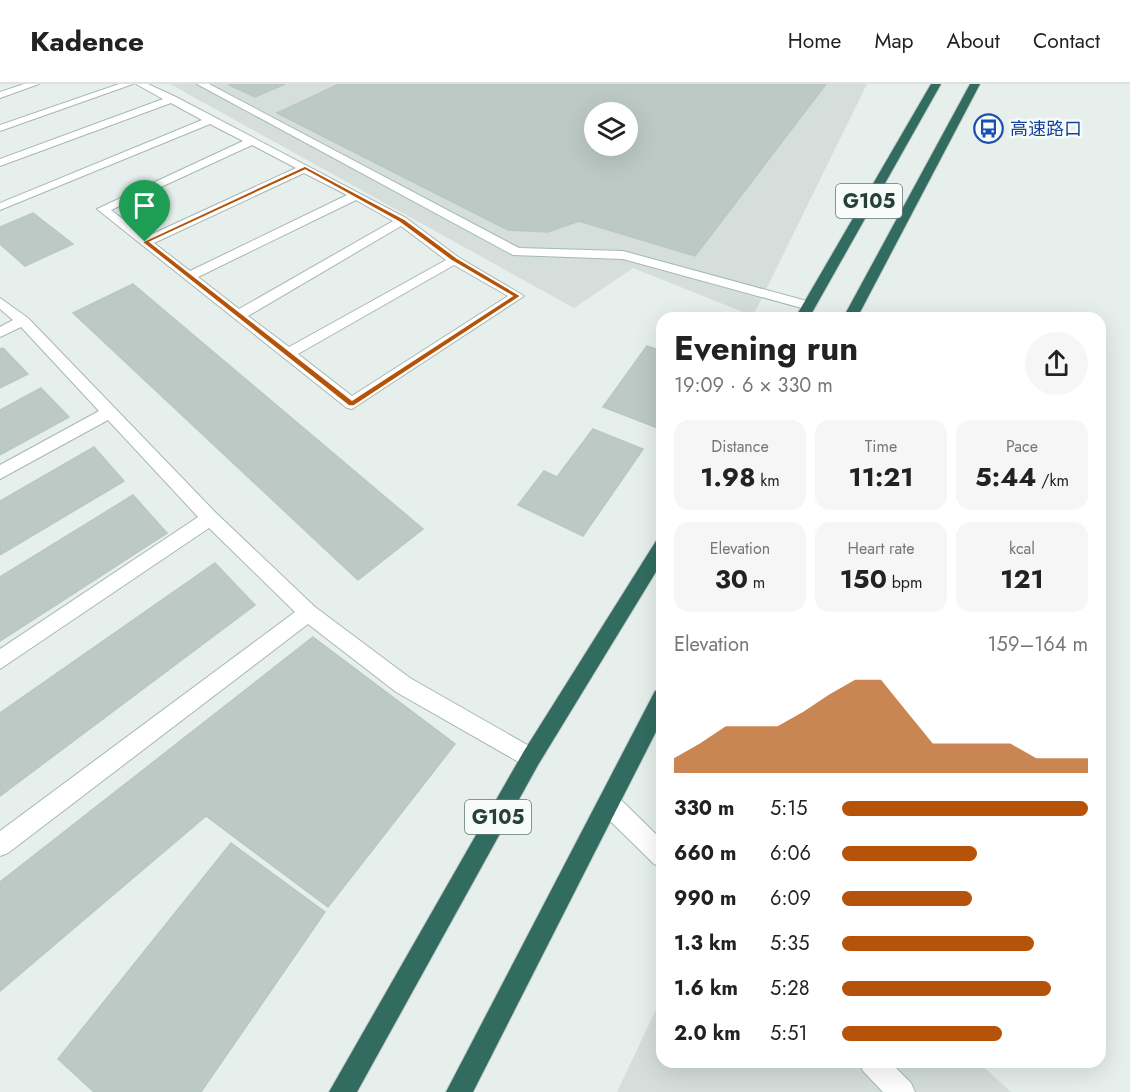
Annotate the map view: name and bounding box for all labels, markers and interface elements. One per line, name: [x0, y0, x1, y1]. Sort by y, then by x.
text: Kadence: [30, 21, 144, 62]
text: Home: [788, 26, 841, 56]
text: Map: [874, 26, 914, 56]
text: About: [947, 26, 1000, 56]
text: Contact: [1033, 26, 1100, 56]
map controls: [584, 102, 638, 156]
button: layers: [584, 102, 638, 156]
bus stop icon: 高速路口: [973, 113, 1005, 145]
place label: 高速路口: [1010, 116, 1082, 142]
pin: [119, 180, 170, 242]
road number: G105: [836, 184, 902, 218]
icon: arrive: [128, 189, 161, 222]
text: Evening run: [674, 325, 858, 372]
button: share: [1025, 332, 1088, 395]
text: 19:09 · 6 × 330 m: [674, 371, 833, 400]
text: Distance: [711, 435, 769, 458]
text: Time: [865, 435, 897, 458]
text: Pace: [1006, 435, 1038, 458]
text: 1.98: [700, 458, 755, 496]
text: 11:21: [848, 458, 914, 496]
text: 5:44: [975, 458, 1036, 496]
text: km: [755, 469, 780, 492]
text: /km: [1036, 469, 1069, 492]
text: Elevation: [710, 537, 770, 560]
text: Heart rate: [848, 537, 914, 560]
text: kcal: [1009, 537, 1035, 560]
text: 30: [715, 560, 748, 598]
text: 150: [840, 560, 887, 598]
text: 121: [1000, 560, 1044, 598]
text: m: [748, 571, 765, 594]
text: bpm: [887, 571, 922, 594]
text: Elevation: [674, 630, 749, 659]
text: 159–164 m: [988, 630, 1088, 659]
text: 330 m: [674, 794, 734, 823]
text: 5:15: [770, 794, 808, 823]
road number: G105: [465, 800, 531, 834]
text: 660 m: [674, 839, 736, 868]
text: 6:06: [770, 839, 811, 868]
text: 990 m: [674, 884, 736, 913]
text: 6:09: [770, 884, 811, 913]
text: 1.3 km: [674, 929, 737, 958]
text: 5:35: [770, 929, 809, 958]
text: 1.6 km: [674, 974, 738, 1003]
text: 5:28: [770, 974, 810, 1003]
text: 2.0 km: [674, 1019, 741, 1048]
text: 5:51: [770, 1019, 808, 1048]

